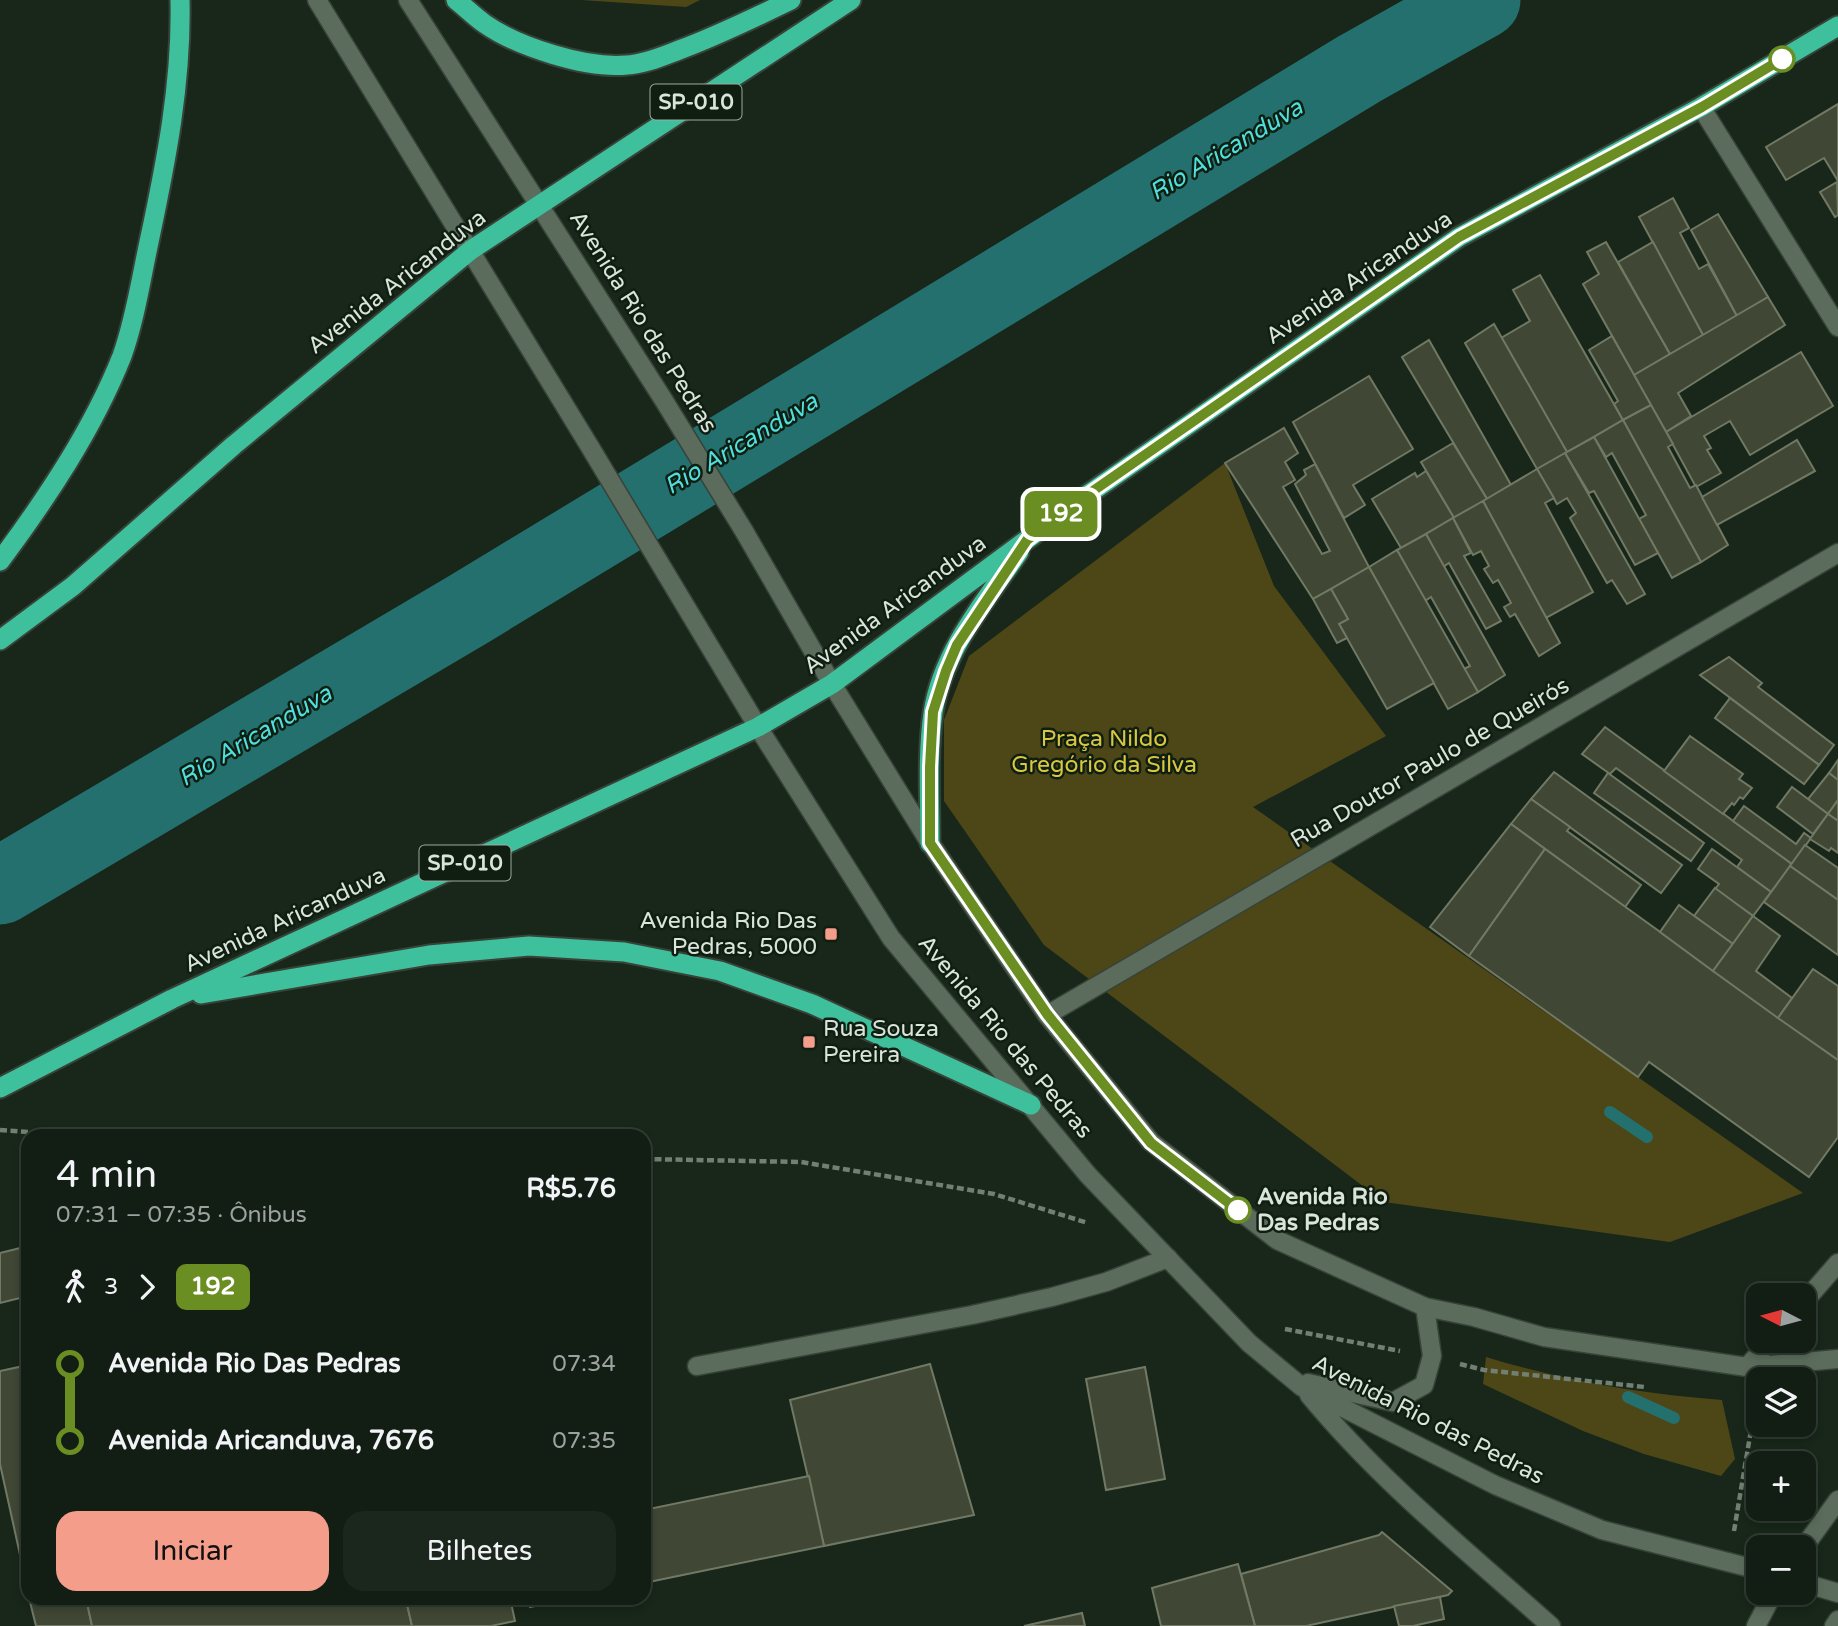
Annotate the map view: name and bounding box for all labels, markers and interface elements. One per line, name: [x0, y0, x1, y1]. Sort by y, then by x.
unlabelled marker: [1769, 46, 1795, 72]
road number: SP-010: [650, 84, 742, 119]
water label: Rio Aricanduva: [1144, 93, 1308, 207]
street label: Avenida Aricanduva: [302, 204, 492, 360]
street label: Avenida Aricanduva: [1260, 205, 1458, 351]
street label: Avenida Rio das Pedras: [563, 206, 723, 438]
water label: Rio Aricanduva: [659, 387, 823, 501]
line badge: 192: [1021, 491, 1101, 537]
text: 192: [1038, 499, 1084, 528]
street label: Avenida Aricanduva: [798, 529, 992, 681]
street label: Rua Doutor Paulo de Queirós: [1286, 672, 1574, 854]
water label: Rio Aricanduva: [173, 679, 337, 793]
park label: Praça Nildo Gregório da Silva: [1011, 725, 1197, 779]
road number: SP-010: [420, 846, 510, 880]
street label: Avenida Aricanduva: [180, 861, 390, 979]
place label: Avenida Rio Das Pedras, 5000: [639, 907, 817, 961]
marker: Avenida Rio Das Pedras, 5000: [823, 926, 839, 942]
street label: Avenida Rio das Pedras: [912, 930, 1098, 1144]
place label: Rua Souza Pereira: [823, 1015, 939, 1069]
marker: Rua Souza Pereira: [801, 1034, 817, 1050]
text: 4 min: [56, 1152, 157, 1198]
text: R$5.76: [526, 1173, 616, 1204]
place label: Avenida Rio Das Pedras: [1257, 1183, 1388, 1237]
marker: Avenida Rio Das Pedras: [1225, 1197, 1251, 1223]
text: 07:31 – 07:35 · Ônibus: [56, 1201, 307, 1229]
icon: walk: [56, 1268, 94, 1306]
icon: forward: [128, 1268, 166, 1306]
text: 192: [190, 1272, 236, 1301]
text: 3: [104, 1273, 118, 1301]
north arrow: [1746, 1283, 1816, 1353]
map controls: [1746, 1283, 1816, 1605]
text: Avenida Rio Das Pedras: [108, 1348, 401, 1379]
street label: Avenida Rio das Pedras: [1307, 1349, 1549, 1491]
text: 07:34: [552, 1350, 616, 1378]
button: layers: [1746, 1367, 1816, 1437]
text: Avenida Aricanduva, 7676: [108, 1425, 434, 1456]
text: 07:35: [552, 1427, 616, 1455]
button: +: [1746, 1451, 1816, 1521]
button: Iniciar: [56, 1511, 329, 1591]
button: Bilhetes: [343, 1511, 616, 1591]
button: −: [1746, 1535, 1816, 1605]

